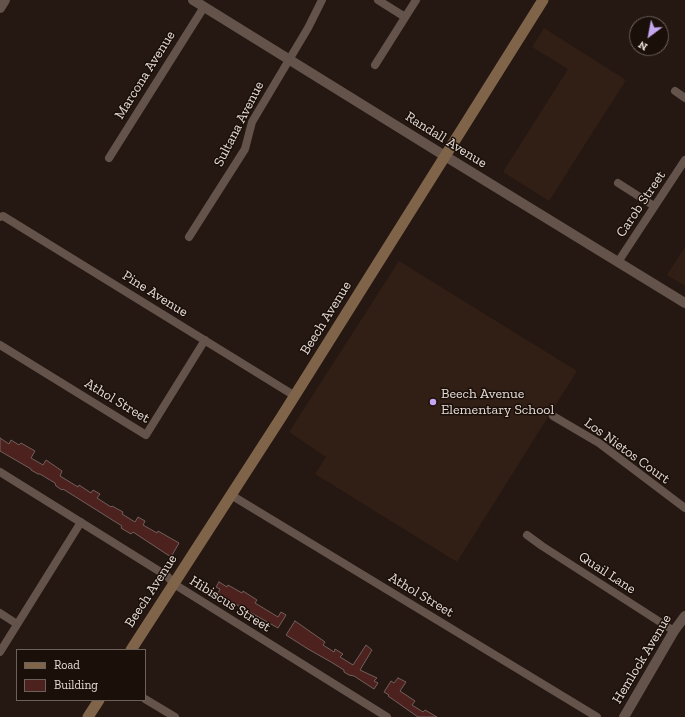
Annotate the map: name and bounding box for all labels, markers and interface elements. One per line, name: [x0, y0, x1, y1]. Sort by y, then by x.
north arrow: [629, 16, 669, 56]
street label: Marcona Avenue: [111, 28, 179, 122]
text: N: [636, 38, 650, 53]
street label: Sultana Avenue: [210, 79, 268, 169]
street label: Randall Avenue: [402, 108, 490, 172]
street label: Carob Street: [613, 168, 669, 240]
street label: Pine Avenue: [119, 267, 191, 321]
street label: Beech Avenue: [297, 278, 355, 358]
street label: Athol Street: [81, 375, 153, 427]
place label: Beech Avenue Elementary School: [441, 386, 554, 418]
marker: Beech Avenue Elementary School: [428, 397, 438, 407]
street label: Los Nietos Court: [581, 414, 673, 488]
street label: Quail Lane: [575, 548, 639, 598]
street label: Beech Avenue: [121, 551, 181, 631]
street label: Athol Street: [385, 569, 457, 621]
street label: Hibiscus Street: [186, 572, 274, 636]
street label: Hemlock Avenue: [609, 611, 675, 707]
legend: [16, 649, 146, 701]
text: Road: [54, 658, 80, 672]
text: Building: [54, 678, 98, 692]

